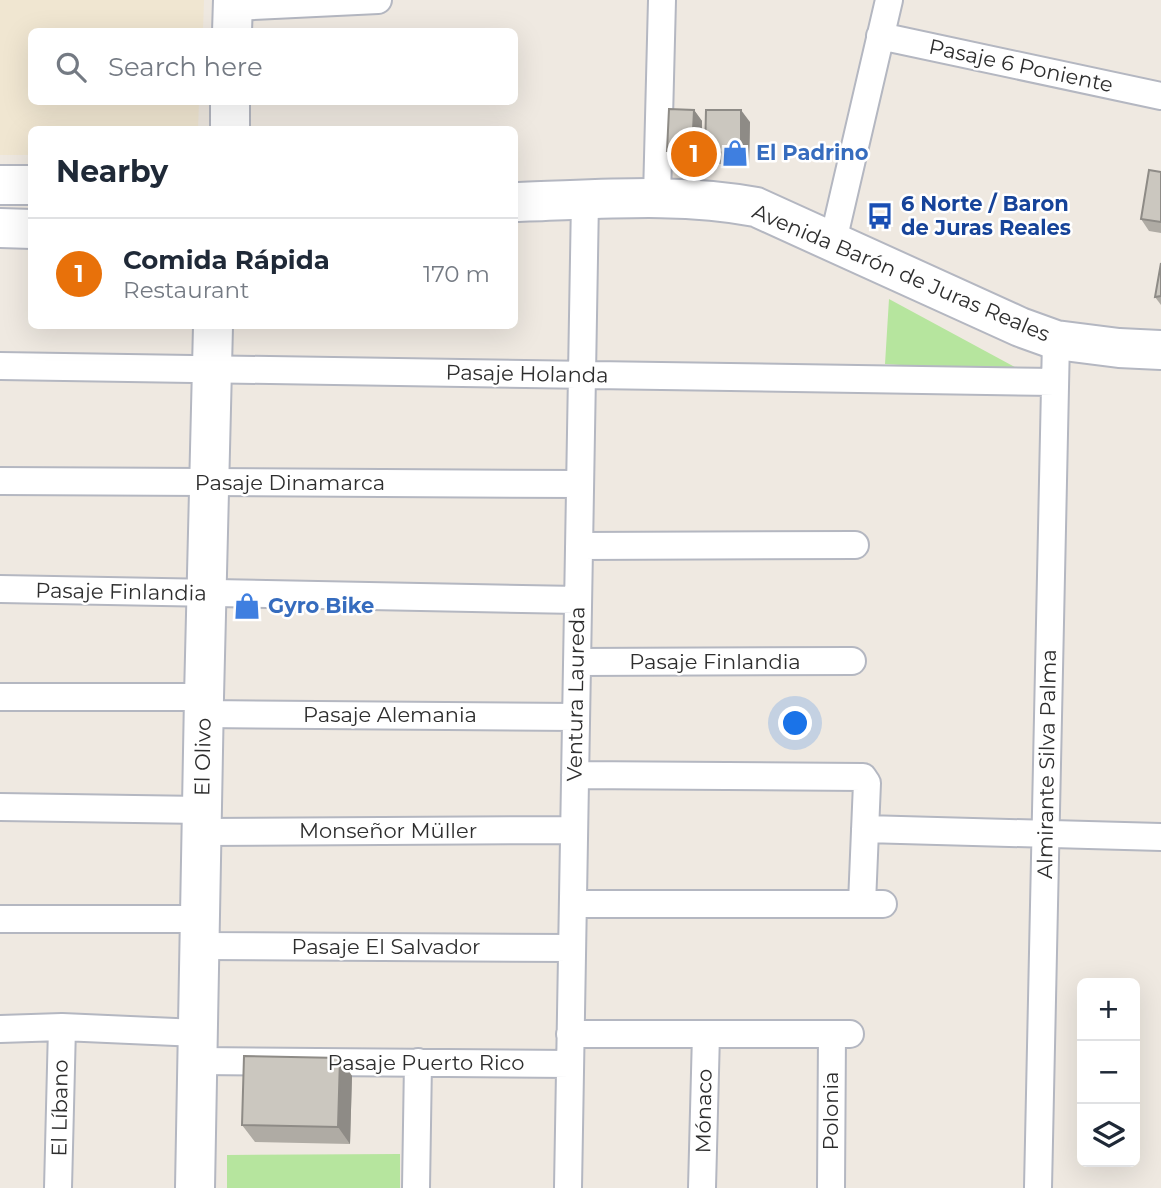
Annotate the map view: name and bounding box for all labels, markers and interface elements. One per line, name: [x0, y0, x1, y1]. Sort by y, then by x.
search box: [28, 28, 518, 105]
street label: Pasaje 6 Poniente: [927, 34, 1115, 97]
icon: search: [52, 48, 90, 86]
text: Search here: [108, 51, 263, 83]
pin: 1: [671, 128, 717, 180]
shop icon: El Padrino: [720, 138, 750, 168]
place label: El Padrino: [756, 140, 869, 165]
text: Nearby: [56, 153, 168, 190]
place label: 6 Norte / Baron de Juras Reales: [901, 191, 1071, 240]
street label: Avenida Barón de Juras Reales: [749, 198, 1054, 347]
bus stop icon: 6 Norte / Baron de Juras Reales: [865, 201, 895, 231]
text: Comida Rápida: [123, 244, 330, 276]
text: 1: [74, 260, 84, 288]
text: 170 m: [423, 260, 490, 288]
text: Restaurant: [123, 276, 249, 304]
street label: Pasaje Holanda: [445, 360, 609, 387]
street label: Pasaje Dinamarca: [195, 470, 385, 495]
street label: Pasaje Finlandia: [35, 578, 207, 605]
shop icon: Gyro Bike: [232, 591, 262, 621]
place label: Gyro Bike: [268, 593, 374, 618]
street label: Ventura Laureda: [561, 606, 590, 782]
street label: Pasaje Finlandia: [629, 649, 801, 674]
street label: Almirante Silva Palma: [1032, 649, 1061, 879]
street label: Pasaje Alemania: [303, 702, 477, 727]
your location: [778, 706, 812, 740]
street label: El Olivo: [189, 718, 216, 796]
street label: Monseñor Müller: [299, 818, 477, 843]
street label: Pasaje El Salvador: [291, 934, 481, 959]
map controls: [1077, 978, 1140, 1167]
button: +: [1077, 978, 1140, 1041]
button: −: [1077, 1041, 1140, 1104]
street label: Pasaje Puerto Rico: [328, 1050, 524, 1075]
street label: El Líbano: [46, 1059, 73, 1157]
street label: Mónaco: [690, 1068, 717, 1154]
street label: Polonia: [818, 1071, 843, 1151]
button: layers: [1077, 1104, 1140, 1167]

